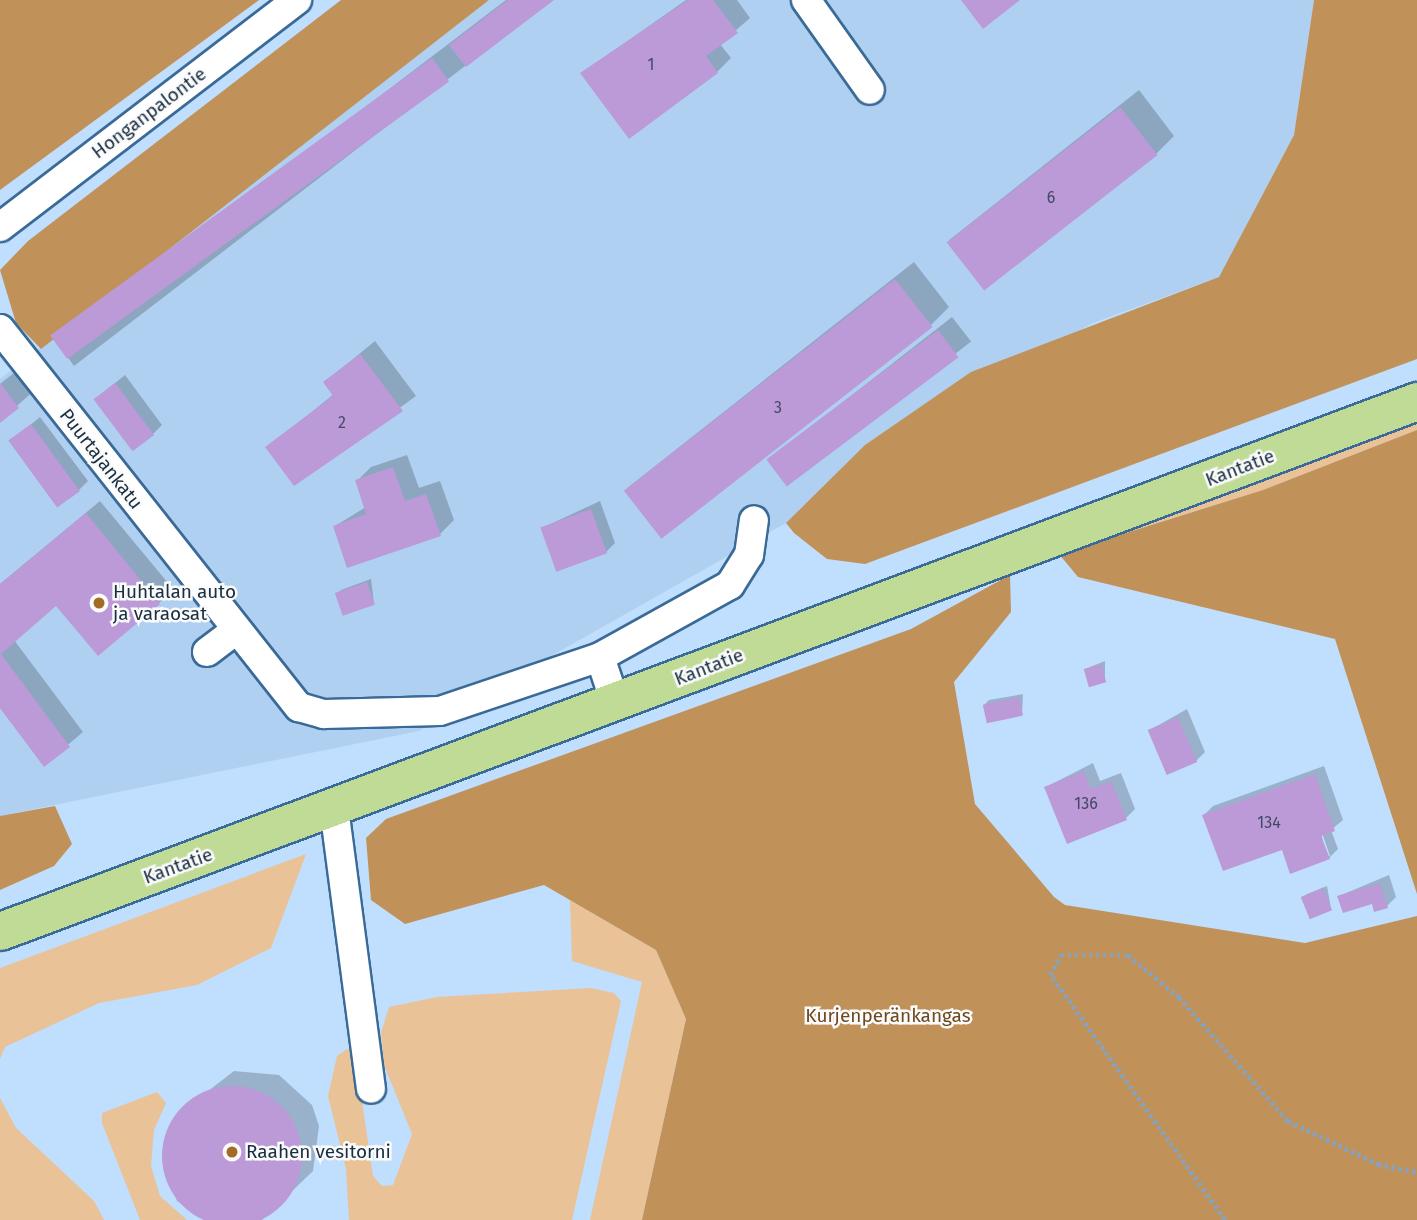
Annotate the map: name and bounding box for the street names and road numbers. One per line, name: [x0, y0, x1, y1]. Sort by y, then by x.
street label: Honganpalontie: [87, 62, 211, 164]
street label: Puurtajankatu: [55, 404, 147, 514]
street label: Kantatie: [1202, 444, 1278, 492]
street label: Kantatie: [671, 643, 747, 691]
street label: Kantatie: [140, 843, 216, 889]

